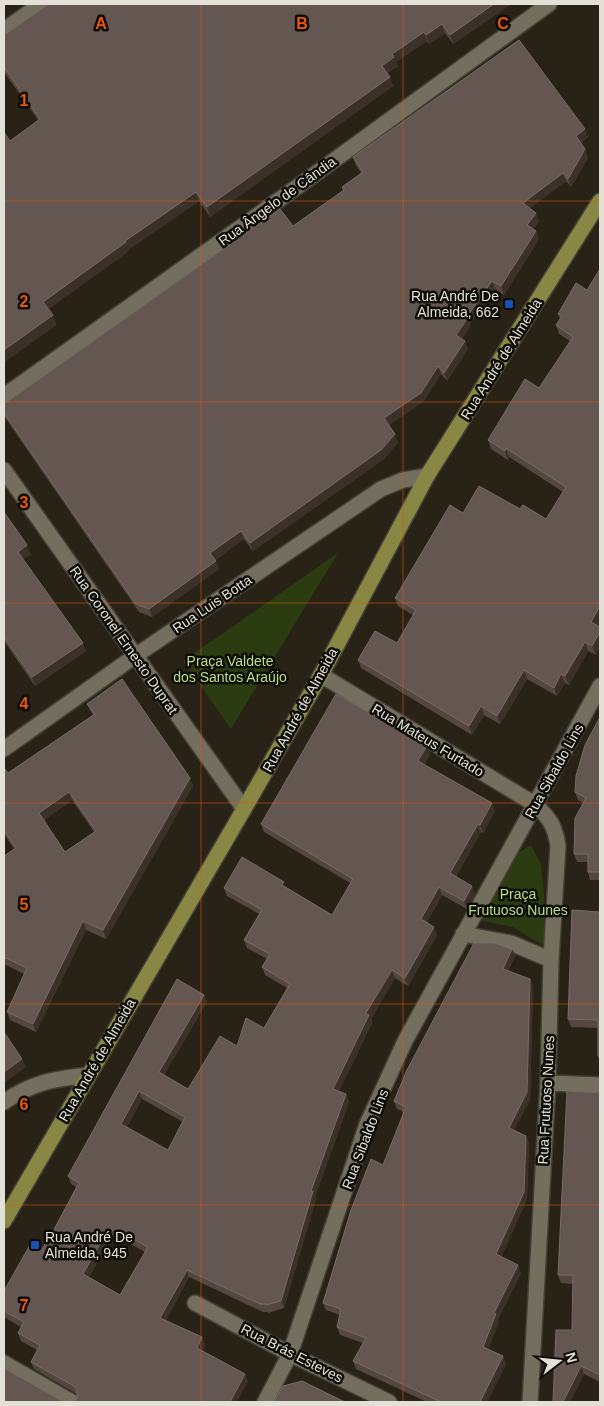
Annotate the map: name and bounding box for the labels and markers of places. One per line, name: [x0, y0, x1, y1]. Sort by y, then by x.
place label: Rua André De Almeida, 662: [411, 288, 499, 320]
marker: Rua André De Almeida, 662: [503, 298, 515, 310]
place label: Rua André De Almeida, 945: [45, 1229, 133, 1261]
marker: Rua André De Almeida, 945: [29, 1239, 41, 1251]

